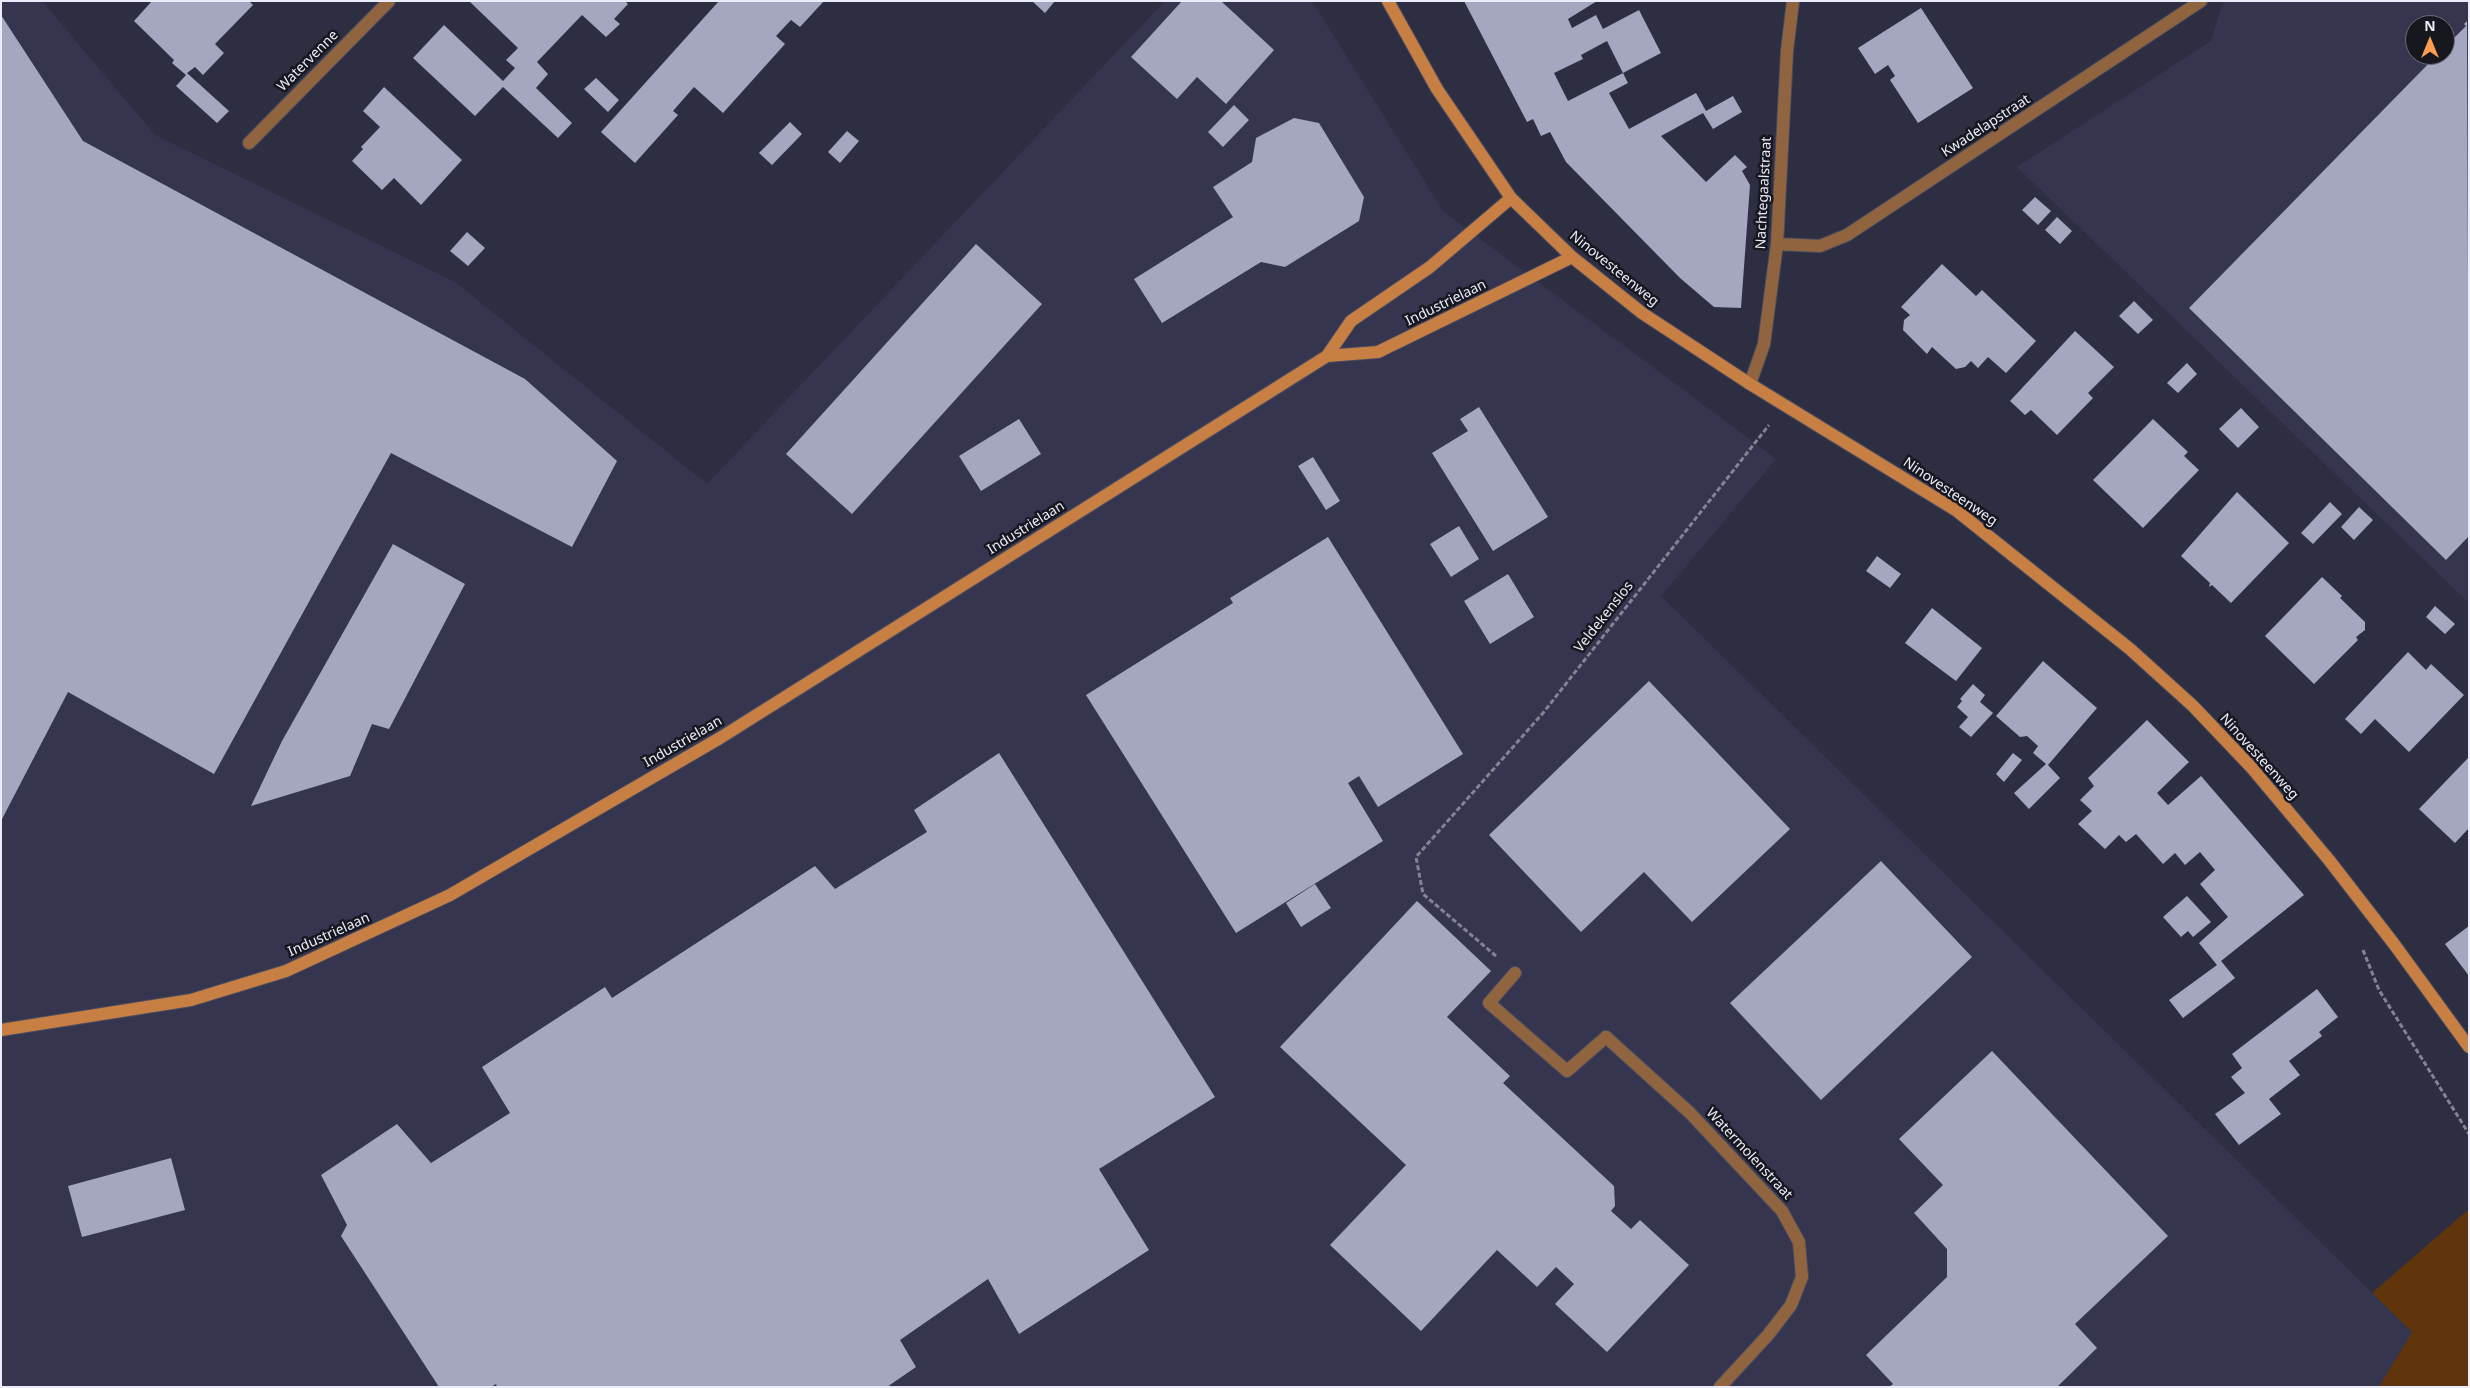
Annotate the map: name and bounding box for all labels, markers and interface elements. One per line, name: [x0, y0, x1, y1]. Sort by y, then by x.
north arrow: [2405, 15, 2455, 65]
text: N: [2424, 16, 2436, 35]
street label: Watervenne: [274, 27, 342, 95]
street label: Kwadelapstraat: [1939, 91, 2033, 161]
street label: Nachtegaalstraat: [1753, 136, 1775, 250]
street label: Ninovesteenweg: [1566, 228, 1662, 310]
street label: Industrielaan: [1403, 276, 1489, 330]
street label: Ninovesteenweg: [1900, 454, 2000, 530]
street label: Industrielaan: [984, 498, 1068, 558]
street label: Veldekenslos: [1571, 578, 1637, 656]
street label: Ninovesteenweg: [2216, 711, 2302, 803]
street label: Industrielaan: [641, 713, 725, 771]
street label: Industrielaan: [286, 909, 372, 961]
street label: Watermolenstraat: [1702, 1105, 1796, 1203]

